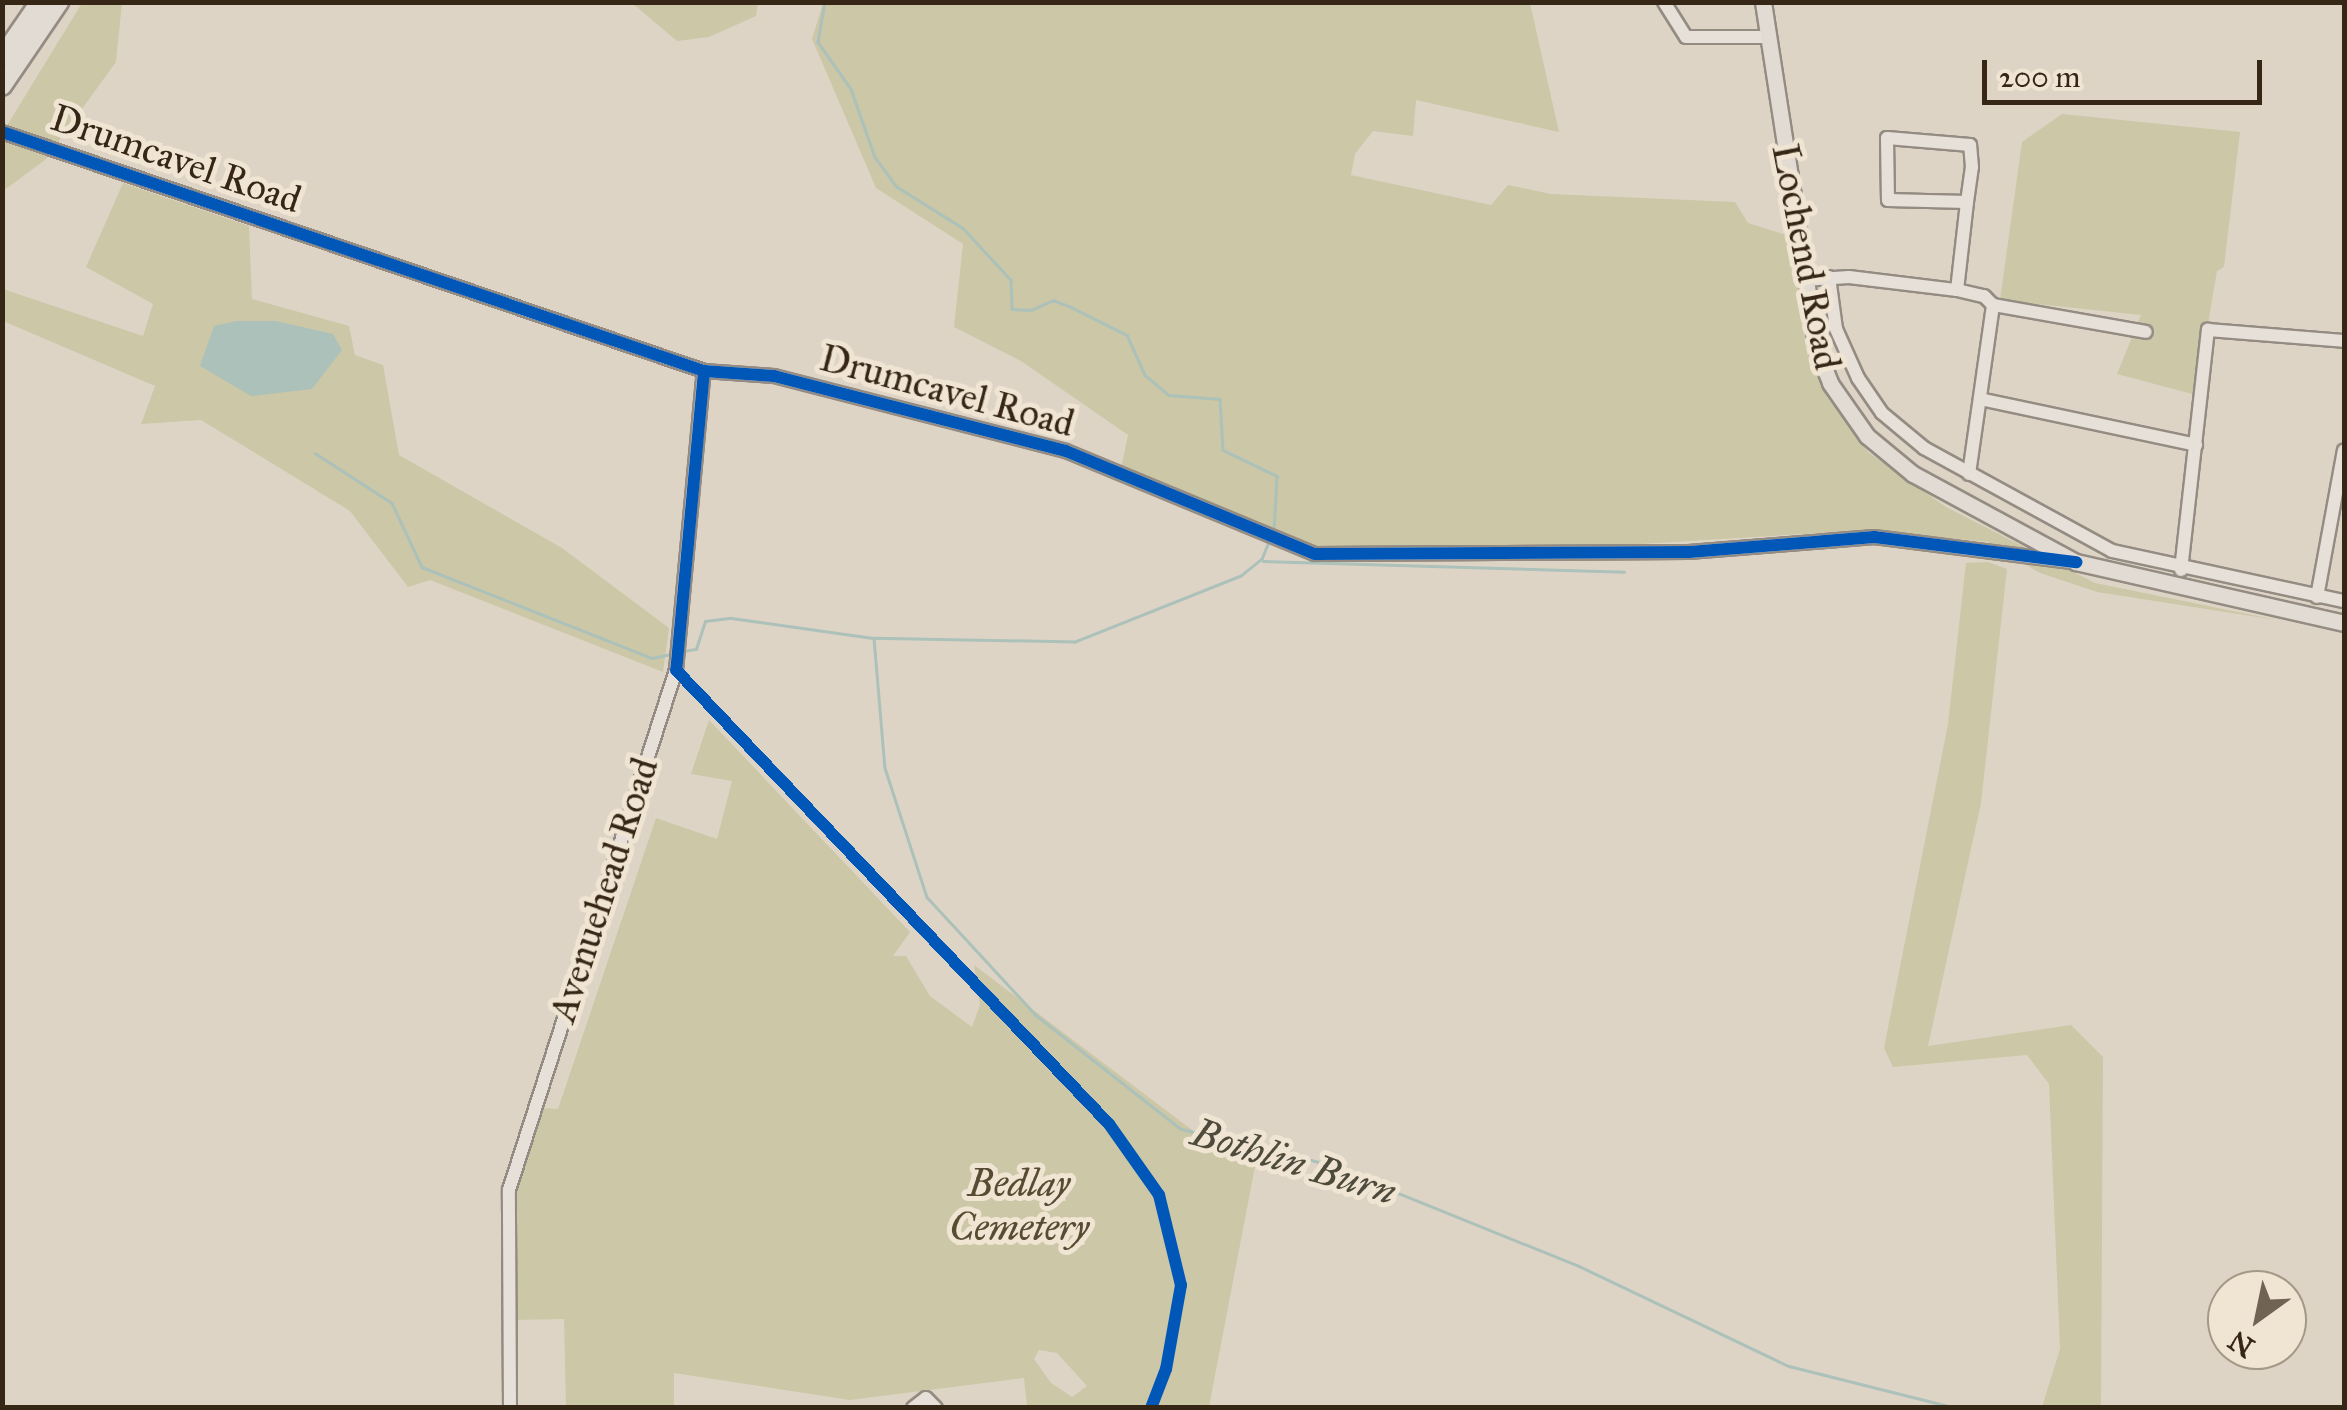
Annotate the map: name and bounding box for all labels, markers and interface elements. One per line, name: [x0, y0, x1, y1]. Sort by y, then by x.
scale bar: [1987, 40, 2267, 102]
text: 200 m: [1999, 59, 2080, 95]
street label: Drumcavel Road: [45, 95, 307, 223]
street label: Lochend Road: [1762, 140, 1850, 374]
street label: Drumcavel Road: [815, 335, 1079, 447]
street label: Avenuehead Road: [540, 752, 668, 1028]
water label: Bothlin Burn: [1186, 1108, 1402, 1216]
park label: Bedlay Cemetery: [949, 1161, 1089, 1250]
north arrow: [2207, 1270, 2307, 1370]
text: N: [2222, 1323, 2261, 1365]

